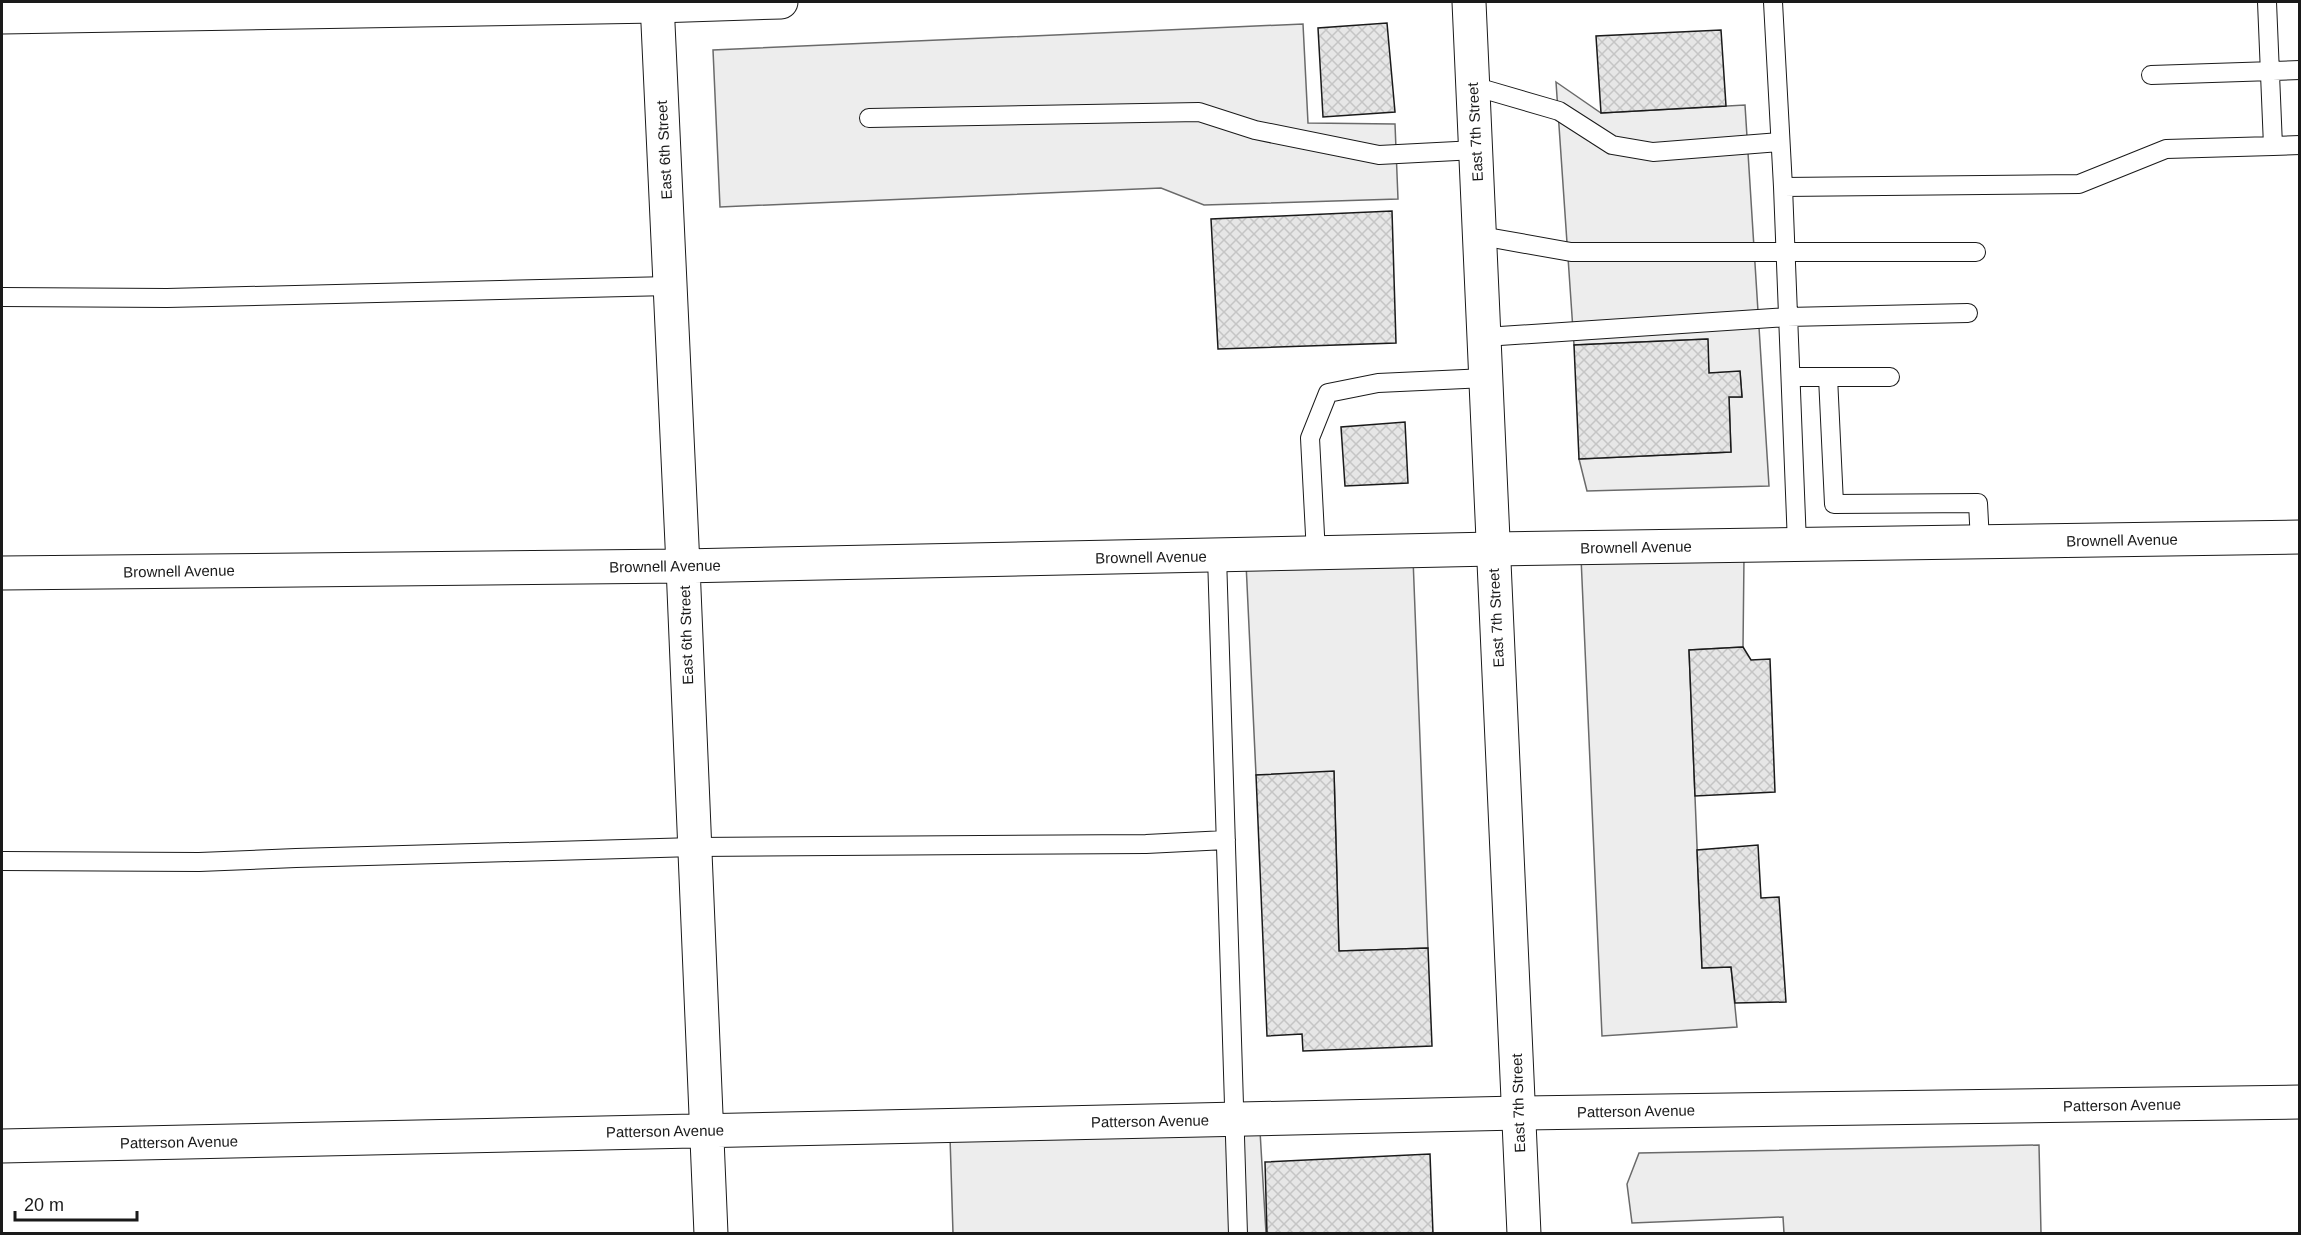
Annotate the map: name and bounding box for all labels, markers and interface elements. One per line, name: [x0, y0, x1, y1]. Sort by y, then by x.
street label: East 7th Street: [1464, 81, 1486, 182]
street label: East 6th Street: [653, 99, 675, 200]
street label: Brownell Avenue: [2066, 531, 2178, 549]
street label: Brownell Avenue: [1580, 538, 1692, 556]
street label: Brownell Avenue: [1095, 548, 1207, 566]
street label: Brownell Avenue: [609, 557, 721, 575]
street label: Brownell Avenue: [123, 562, 235, 580]
street label: East 7th Street: [1485, 567, 1507, 668]
street label: East 6th Street: [676, 584, 696, 685]
street label: East 7th Street: [1508, 1052, 1528, 1153]
street label: Patterson Avenue: [2063, 1095, 2181, 1115]
street label: Patterson Avenue: [1577, 1101, 1695, 1121]
street label: Patterson Avenue: [1091, 1111, 1209, 1131]
street label: Patterson Avenue: [606, 1121, 724, 1141]
street label: Patterson Avenue: [120, 1132, 238, 1152]
scale bar: [15, 1184, 136, 1222]
text: 20 m: [24, 1195, 64, 1215]

